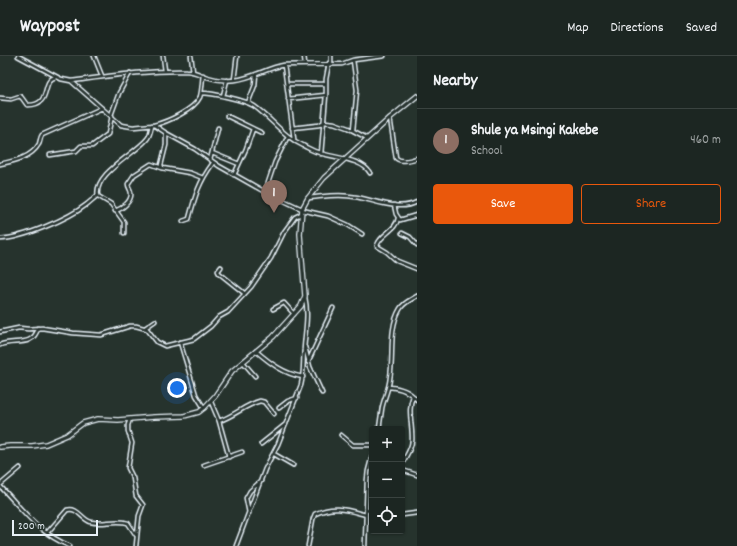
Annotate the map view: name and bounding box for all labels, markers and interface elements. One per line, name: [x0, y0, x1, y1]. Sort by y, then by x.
text: Waypost: [20, 14, 80, 41]
text: Map: [567, 18, 589, 38]
text: Directions: [611, 18, 664, 38]
text: Saved: [686, 18, 717, 38]
text: Nearby: [433, 70, 477, 94]
text: Shule ya Msingi Kakebe: [471, 120, 598, 142]
text: 1: [445, 131, 447, 150]
text: 460 m: [690, 131, 721, 150]
text: School: [471, 142, 503, 161]
pin: 1: [261, 180, 287, 213]
button: Save: [433, 184, 573, 224]
button: Share: [581, 184, 721, 224]
your location: [167, 378, 187, 398]
map controls: [369, 426, 405, 534]
button: +: [369, 426, 405, 462]
button: −: [369, 462, 405, 498]
button: locate: [369, 498, 405, 534]
scale bar: [12, 518, 98, 537]
text: 200 m: [18, 519, 45, 535]

